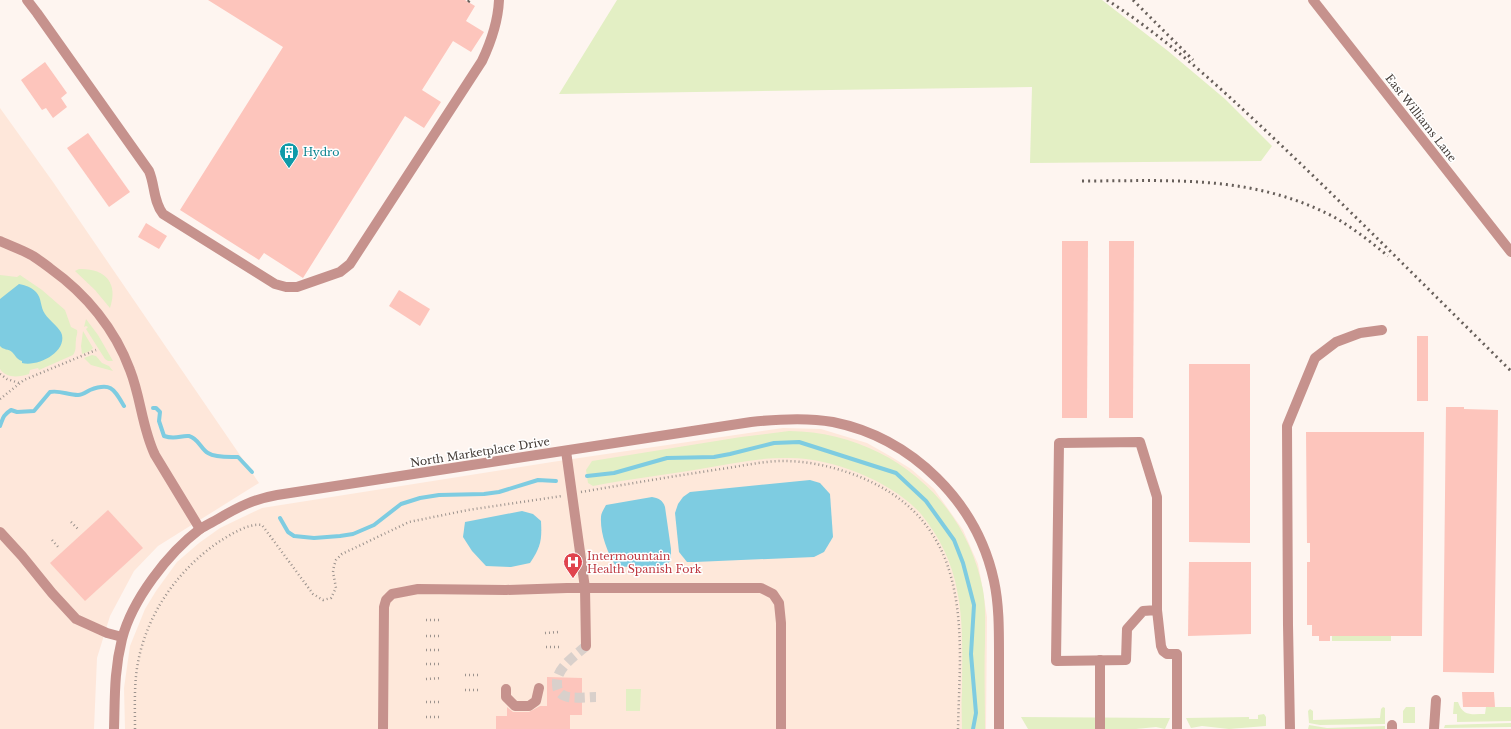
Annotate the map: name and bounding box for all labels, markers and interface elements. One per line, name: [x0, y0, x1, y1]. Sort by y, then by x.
street label: East Williams Lane: [1382, 71, 1460, 165]
building icon: Hydro: [278, 141, 300, 169]
place label: Hydro: [303, 145, 339, 159]
street label: North Marketplace Drive: [409, 434, 551, 470]
place label: Intermountain Health Spanish Fork: [587, 549, 702, 576]
hospital icon: Intermountain Health Spanish Fork: [562, 551, 584, 579]

